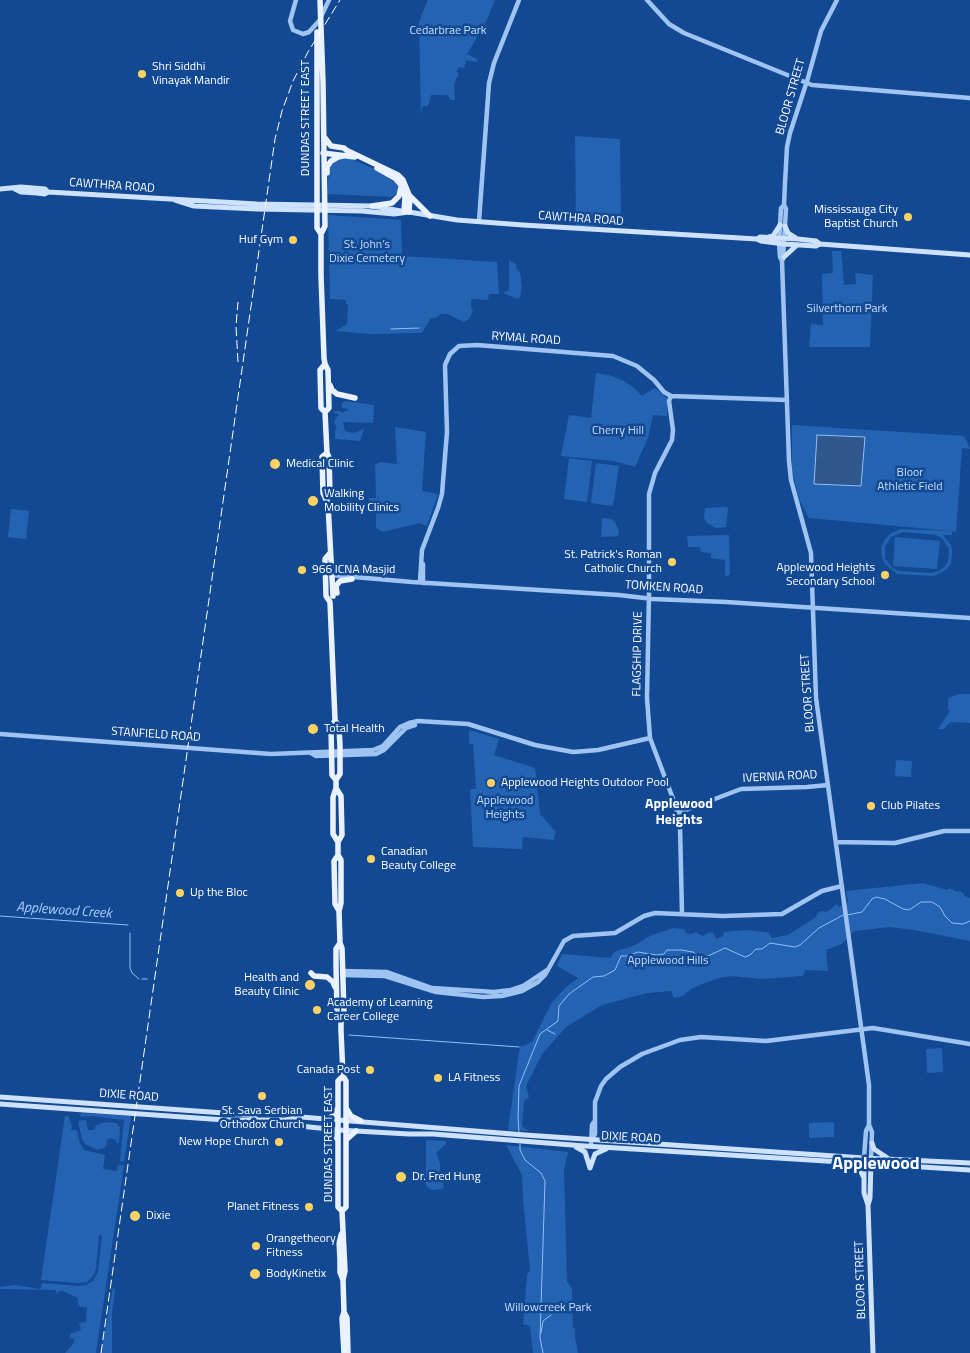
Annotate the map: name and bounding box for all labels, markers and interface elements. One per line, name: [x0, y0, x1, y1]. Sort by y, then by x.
park label: Cedarbrae Park: [409, 24, 487, 38]
street label: BLOOR STREET: [773, 57, 809, 137]
place label: Shri Siddhi Vinayak Mandir: [152, 60, 230, 88]
street label: DUNDAS STREET EAST: [299, 60, 313, 176]
marker: Shri Siddhi Vinayak Mandir: [136, 68, 148, 80]
street label: CAWTHRA ROAD: [69, 176, 155, 196]
place label: Mississauga City Baptist Church: [814, 203, 898, 231]
street label: CAWTHRA ROAD: [538, 209, 624, 229]
marker: Mississauga City Baptist Church: [902, 211, 914, 223]
place label: Huf Gym: [239, 233, 283, 247]
marker: Huf Gym: [287, 234, 299, 246]
park label: St. John’s Dixie Cemetery: [329, 238, 405, 266]
park label: Silverthorn Park: [807, 302, 887, 316]
street label: RYMAL ROAD: [491, 329, 561, 349]
park label: Cherry Hill: [592, 424, 644, 438]
marker: Medical Clinic: [268, 457, 282, 471]
place label: Medical Clinic: [286, 457, 354, 471]
park label: Bloor Athletic Field: [877, 466, 943, 494]
place label: Walking Mobility Clinics: [324, 487, 399, 515]
marker: Walking Mobility Clinics: [306, 494, 320, 508]
place label: St. Patrick's Roman Catholic Church: [564, 548, 662, 576]
marker: St. Patrick's Roman Catholic Church: [666, 556, 678, 568]
place label: Applewood Heights Secondary School: [777, 561, 875, 589]
place label: 966 ICNA Masjid: [312, 563, 395, 577]
marker: 966 ICNA Masjid: [296, 564, 308, 576]
marker: Applewood Heights Secondary School: [879, 569, 891, 581]
street label: TOMKEN ROAD: [624, 578, 704, 598]
street label: FLAGSHIP DRIVE: [630, 611, 646, 697]
street label: BLOOR STREET: [798, 653, 818, 733]
marker: Total Health: [306, 722, 320, 736]
place label: Total Health: [324, 722, 385, 736]
street label: STANFIELD ROAD: [111, 725, 201, 745]
street label: IVERNIA ROAD: [742, 768, 818, 786]
place label: Applewood Heights Outdoor Pool: [501, 776, 669, 790]
marker: Applewood Heights Outdoor Pool: [485, 777, 497, 789]
park label: Applewood Heights: [477, 794, 533, 822]
district label: Applewood Heights: [645, 797, 713, 830]
place label: Club Pilates: [881, 799, 940, 813]
marker: Club Pilates: [865, 800, 877, 812]
place label: Canadian Beauty College: [381, 845, 456, 873]
marker: Canadian Beauty College: [365, 853, 377, 865]
place label: Up the Bloc: [190, 886, 248, 900]
marker: Up the Bloc: [174, 887, 186, 899]
water label: Applewood Creek: [16, 899, 112, 923]
park label: Applewood Hills: [627, 954, 709, 968]
place label: Health and Beauty Clinic: [234, 971, 299, 999]
marker: Health and Beauty Clinic: [303, 978, 317, 992]
place label: Academy of Learning Career College: [327, 996, 433, 1024]
marker: Academy of Learning Career College: [311, 1004, 323, 1016]
place label: Canada Post: [297, 1063, 360, 1077]
marker: Canada Post: [364, 1064, 376, 1076]
place label: LA Fitness: [448, 1071, 500, 1085]
marker: LA Fitness: [432, 1072, 444, 1084]
street label: DUNDAS STREET EAST: [322, 1086, 336, 1202]
street label: DIXIE ROAD: [99, 1087, 159, 1105]
marker: St. Sava Serbian Orthodox Church: [256, 1090, 268, 1102]
place label: St. Sava Serbian Orthodox Church: [220, 1104, 304, 1132]
street label: DIXIE ROAD: [601, 1129, 661, 1147]
place label: New Hope Church: [179, 1135, 269, 1149]
marker: New Hope Church: [273, 1136, 285, 1148]
district label: Applewood: [832, 1154, 920, 1176]
marker: Dr. Fred Hung: [394, 1170, 408, 1184]
place label: Dr. Fred Hung: [412, 1170, 481, 1184]
place label: Planet Fitness: [227, 1200, 299, 1214]
marker: Planet Fitness: [303, 1201, 315, 1213]
marker: Dixie: [128, 1209, 142, 1223]
place label: Dixie: [146, 1209, 170, 1223]
place label: Orangetheory Fitness: [266, 1232, 336, 1260]
marker: Orangetheory Fitness: [250, 1240, 262, 1252]
street label: BLOOR STREET: [852, 1240, 870, 1320]
marker: BodyKinetix: [248, 1267, 262, 1281]
place label: BodyKinetix: [266, 1267, 326, 1281]
park label: Willowcreek Park: [505, 1301, 591, 1315]

